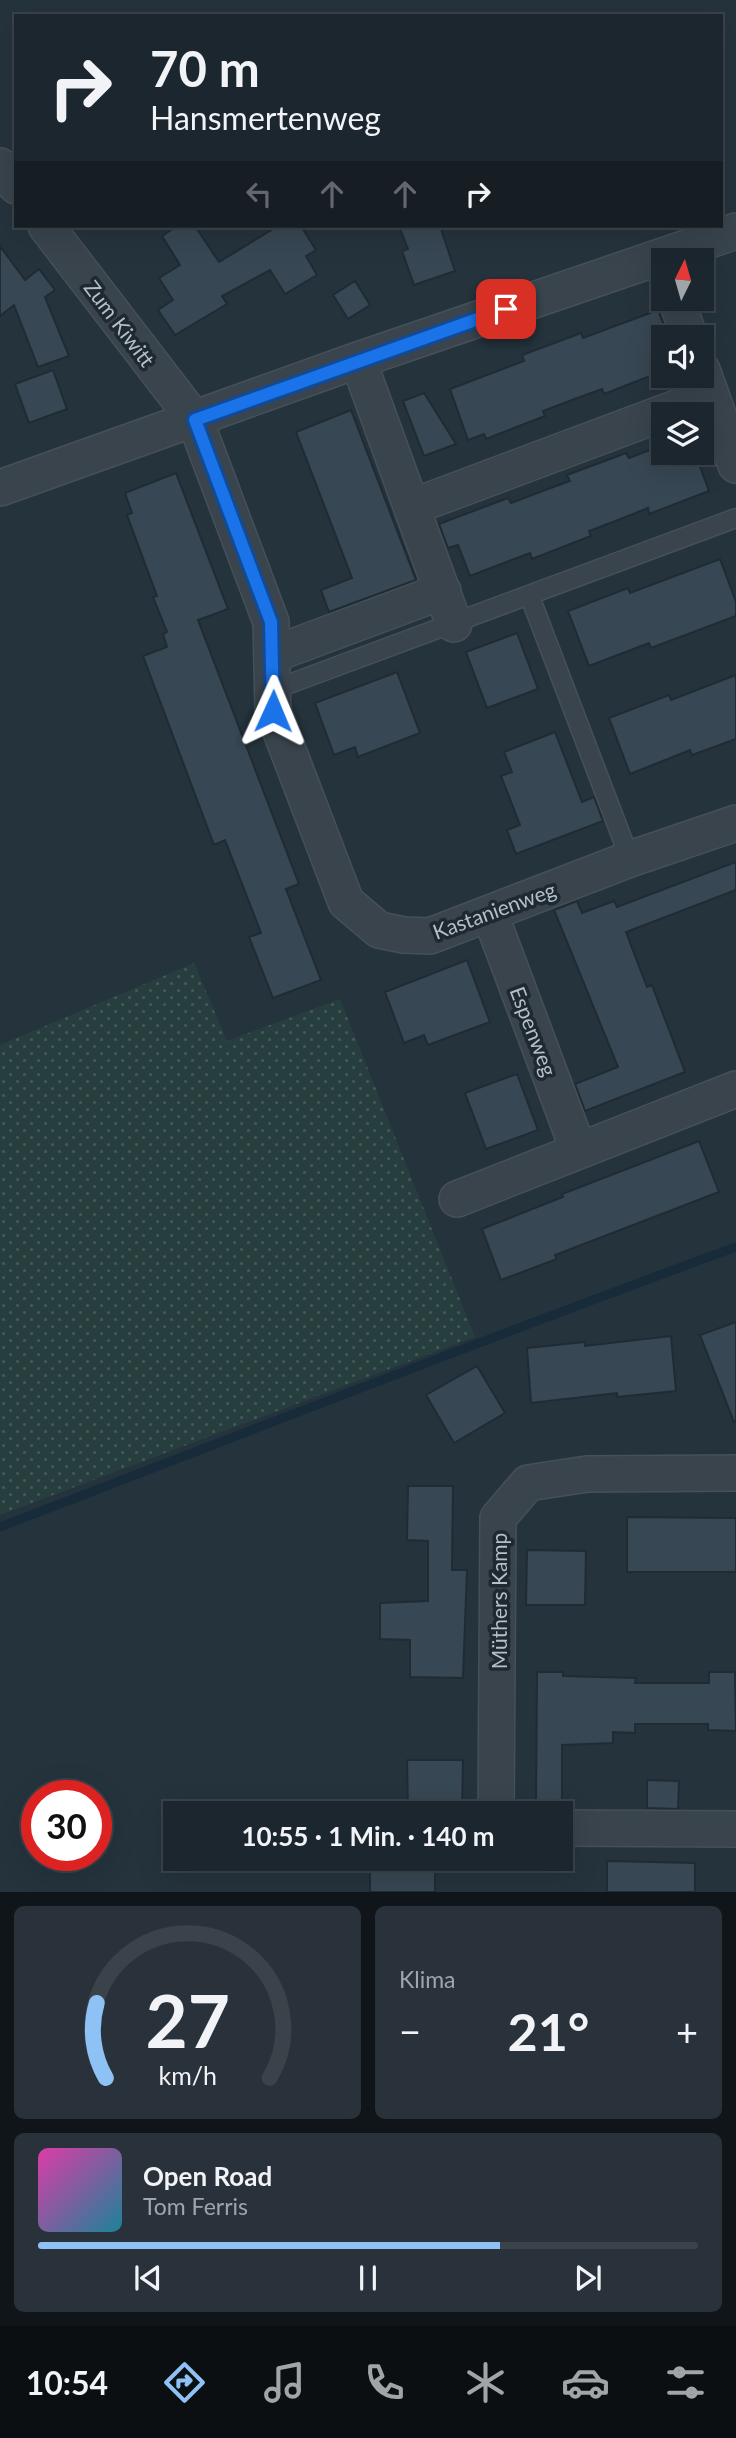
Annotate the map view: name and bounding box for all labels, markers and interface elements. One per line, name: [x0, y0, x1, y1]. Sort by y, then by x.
text: 70 m: [150, 39, 260, 97]
icon: right: [35, 42, 126, 133]
text: Hansmertenweg: [150, 98, 381, 137]
icon: left: [240, 175, 278, 213]
icon: ahead: [313, 175, 351, 213]
icon: ahead: [386, 175, 424, 213]
icon: right: [459, 175, 497, 213]
north arrow: [651, 248, 714, 312]
map controls: [651, 248, 714, 465]
street label: Zum Kiwitt: [80, 275, 161, 372]
pin: [476, 279, 536, 339]
icon: arrive: [487, 290, 525, 328]
button: sound: [651, 325, 714, 388]
button: layers: [651, 402, 714, 465]
position arrow: [236, 674, 310, 748]
street label: Kastanienweg: [429, 876, 559, 944]
street label: Espenweg: [505, 983, 563, 1079]
street label: Müthers Kamp: [486, 1533, 511, 1669]
speed limit sign: 30: [21, 1780, 112, 1871]
text: 10:55 · 1 Min. · 140 m: [241, 1820, 495, 1852]
text: Klima: [399, 1965, 456, 1993]
text: 27: [145, 1977, 230, 2065]
text: 21°: [508, 2000, 589, 2062]
text: −: [399, 2008, 421, 2054]
text: +: [676, 2008, 698, 2054]
text: km/h: [158, 2060, 217, 2090]
text: Open Road: [143, 2160, 272, 2192]
text: Tom Ferris: [143, 2192, 248, 2220]
icon: previous: [129, 2259, 167, 2297]
icon: pause: [349, 2259, 387, 2297]
icon: next: [569, 2259, 607, 2297]
icon: directions: [160, 2358, 209, 2407]
icon: music: [260, 2358, 309, 2407]
icon: phone: [360, 2358, 409, 2407]
icon: climate: [461, 2358, 510, 2407]
icon: car: [561, 2358, 610, 2407]
icon: filters: [661, 2358, 710, 2407]
text: 10:54: [26, 2363, 108, 2402]

